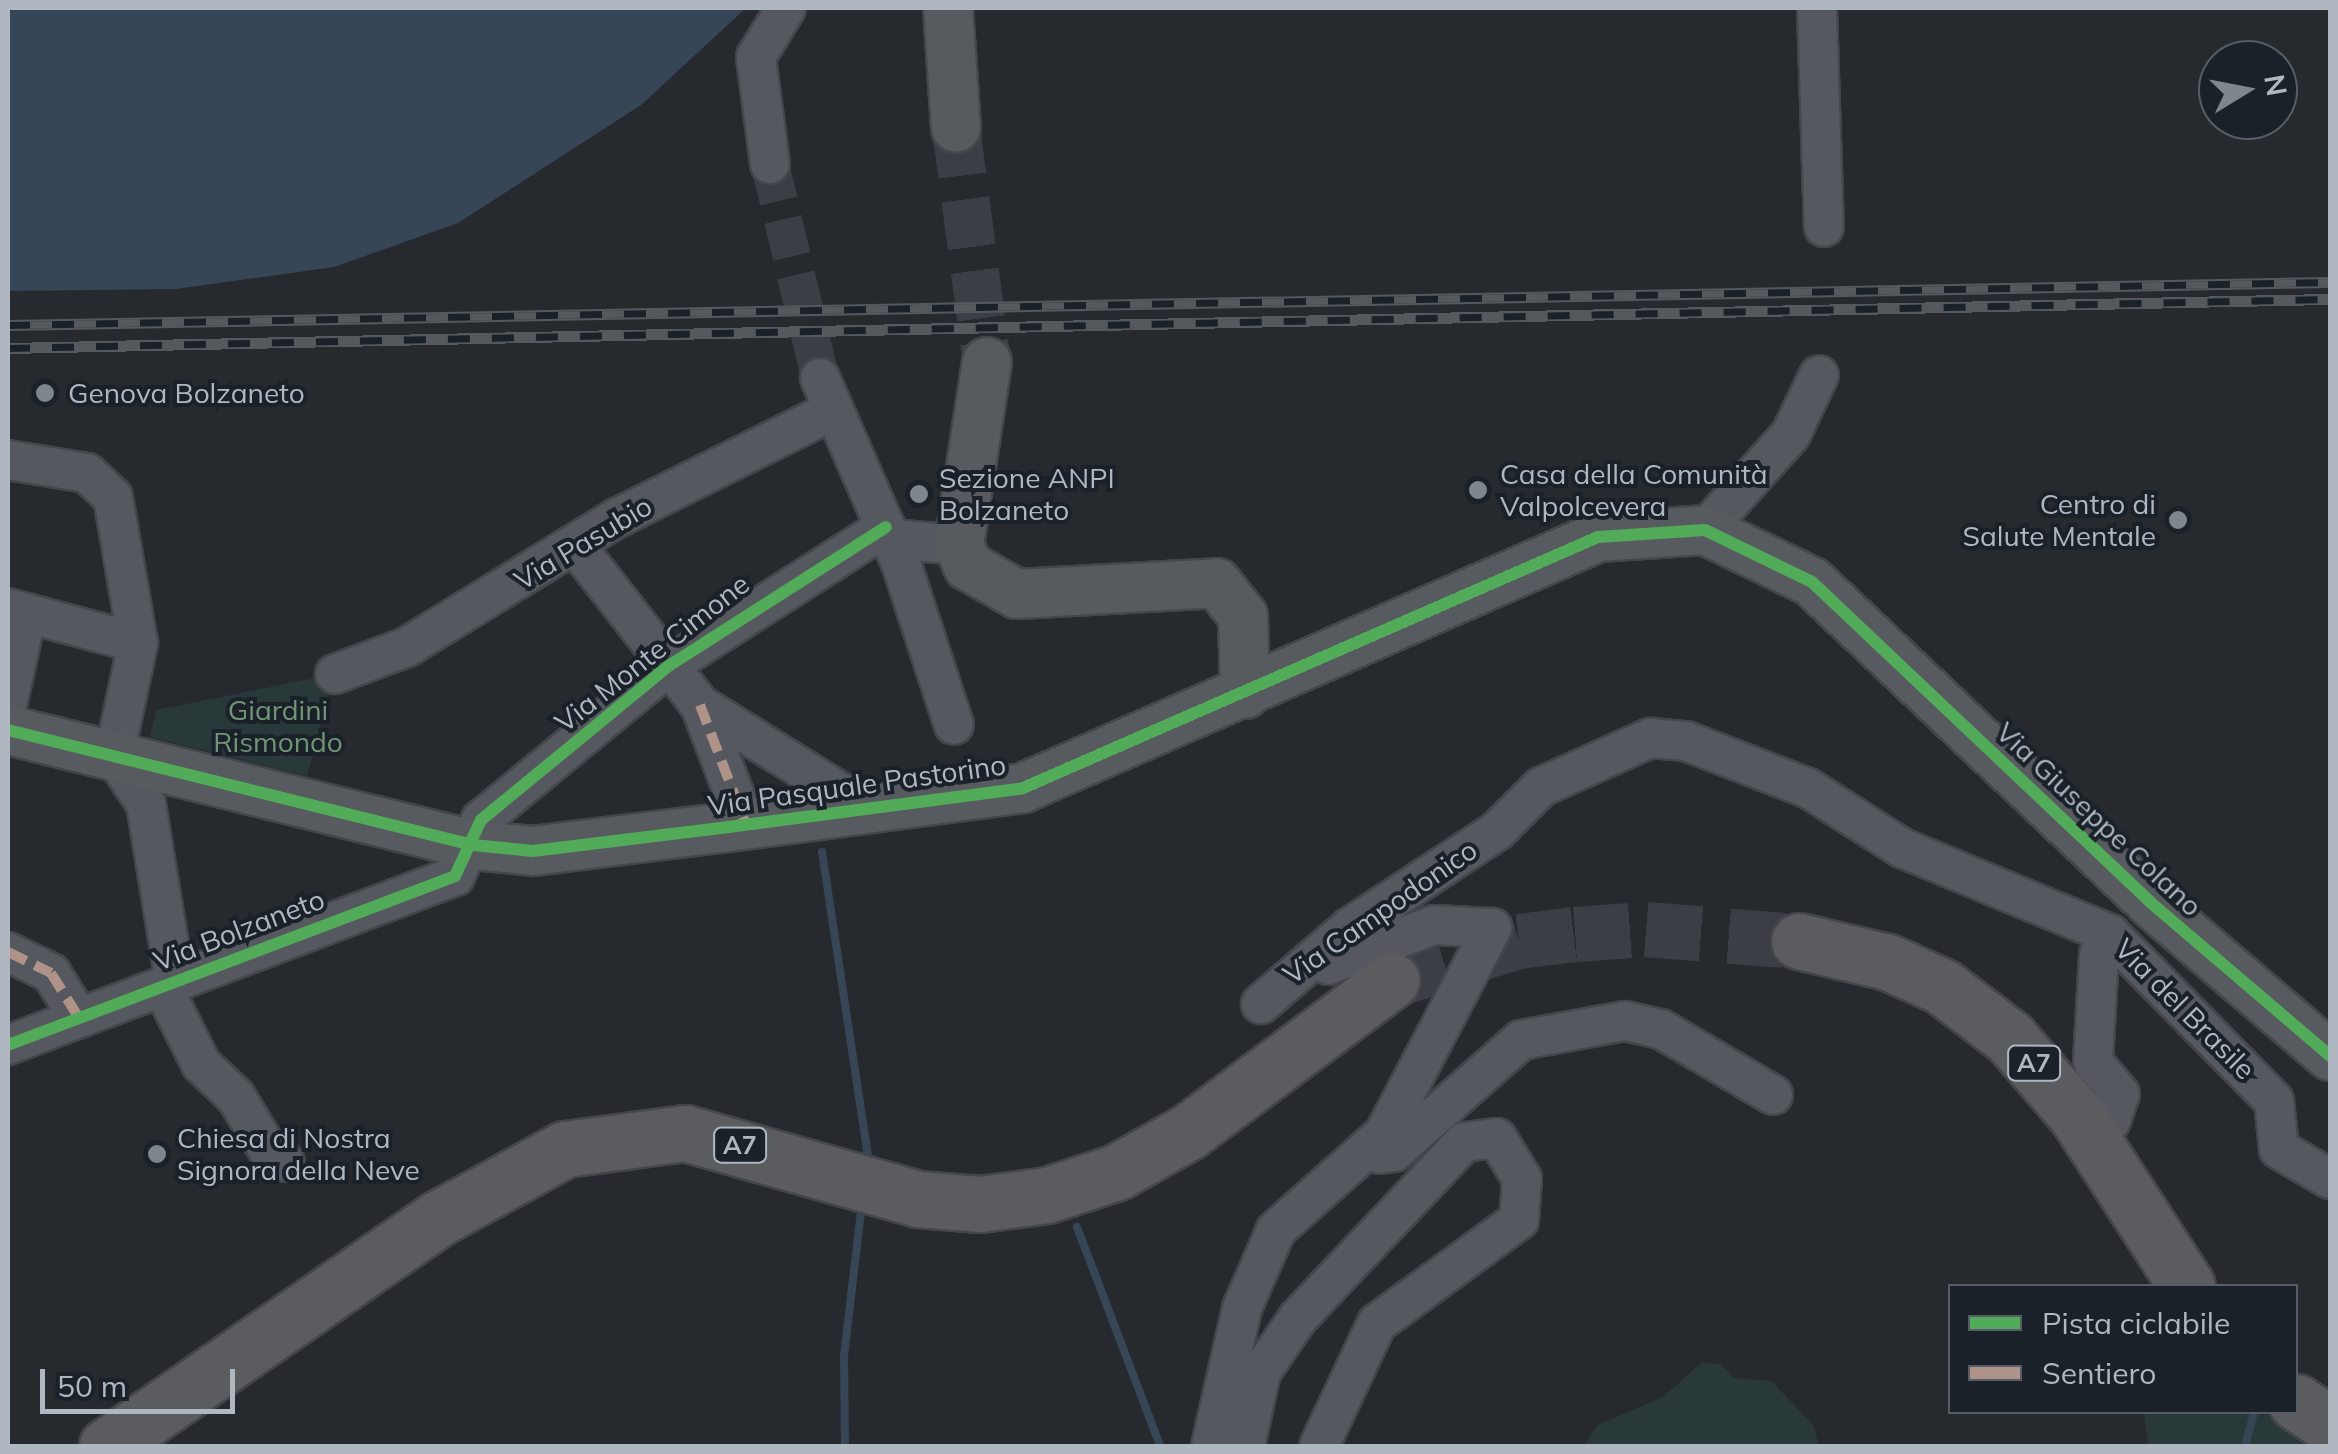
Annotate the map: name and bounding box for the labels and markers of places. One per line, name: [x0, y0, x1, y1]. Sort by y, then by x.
place label: Genova Bolzaneto: [68, 376, 305, 410]
marker: Genova Bolzaneto: [32, 380, 58, 406]
place label: Casa della Comunità Valpolcevera: [1500, 457, 1768, 523]
place label: Sezione ANPI Bolzaneto: [939, 461, 1115, 527]
marker: Casa della Comunità Valpolcevera: [1465, 477, 1491, 503]
marker: Sezione ANPI Bolzaneto: [908, 483, 930, 505]
place label: Centro di Salute Mentale: [1963, 487, 2156, 553]
marker: Centro di Salute Mentale: [2165, 507, 2191, 533]
place label: Chiesa di Nostra Signora della Neve: [177, 1121, 420, 1187]
marker: Chiesa di Nostra Signora della Neve: [146, 1143, 168, 1165]

